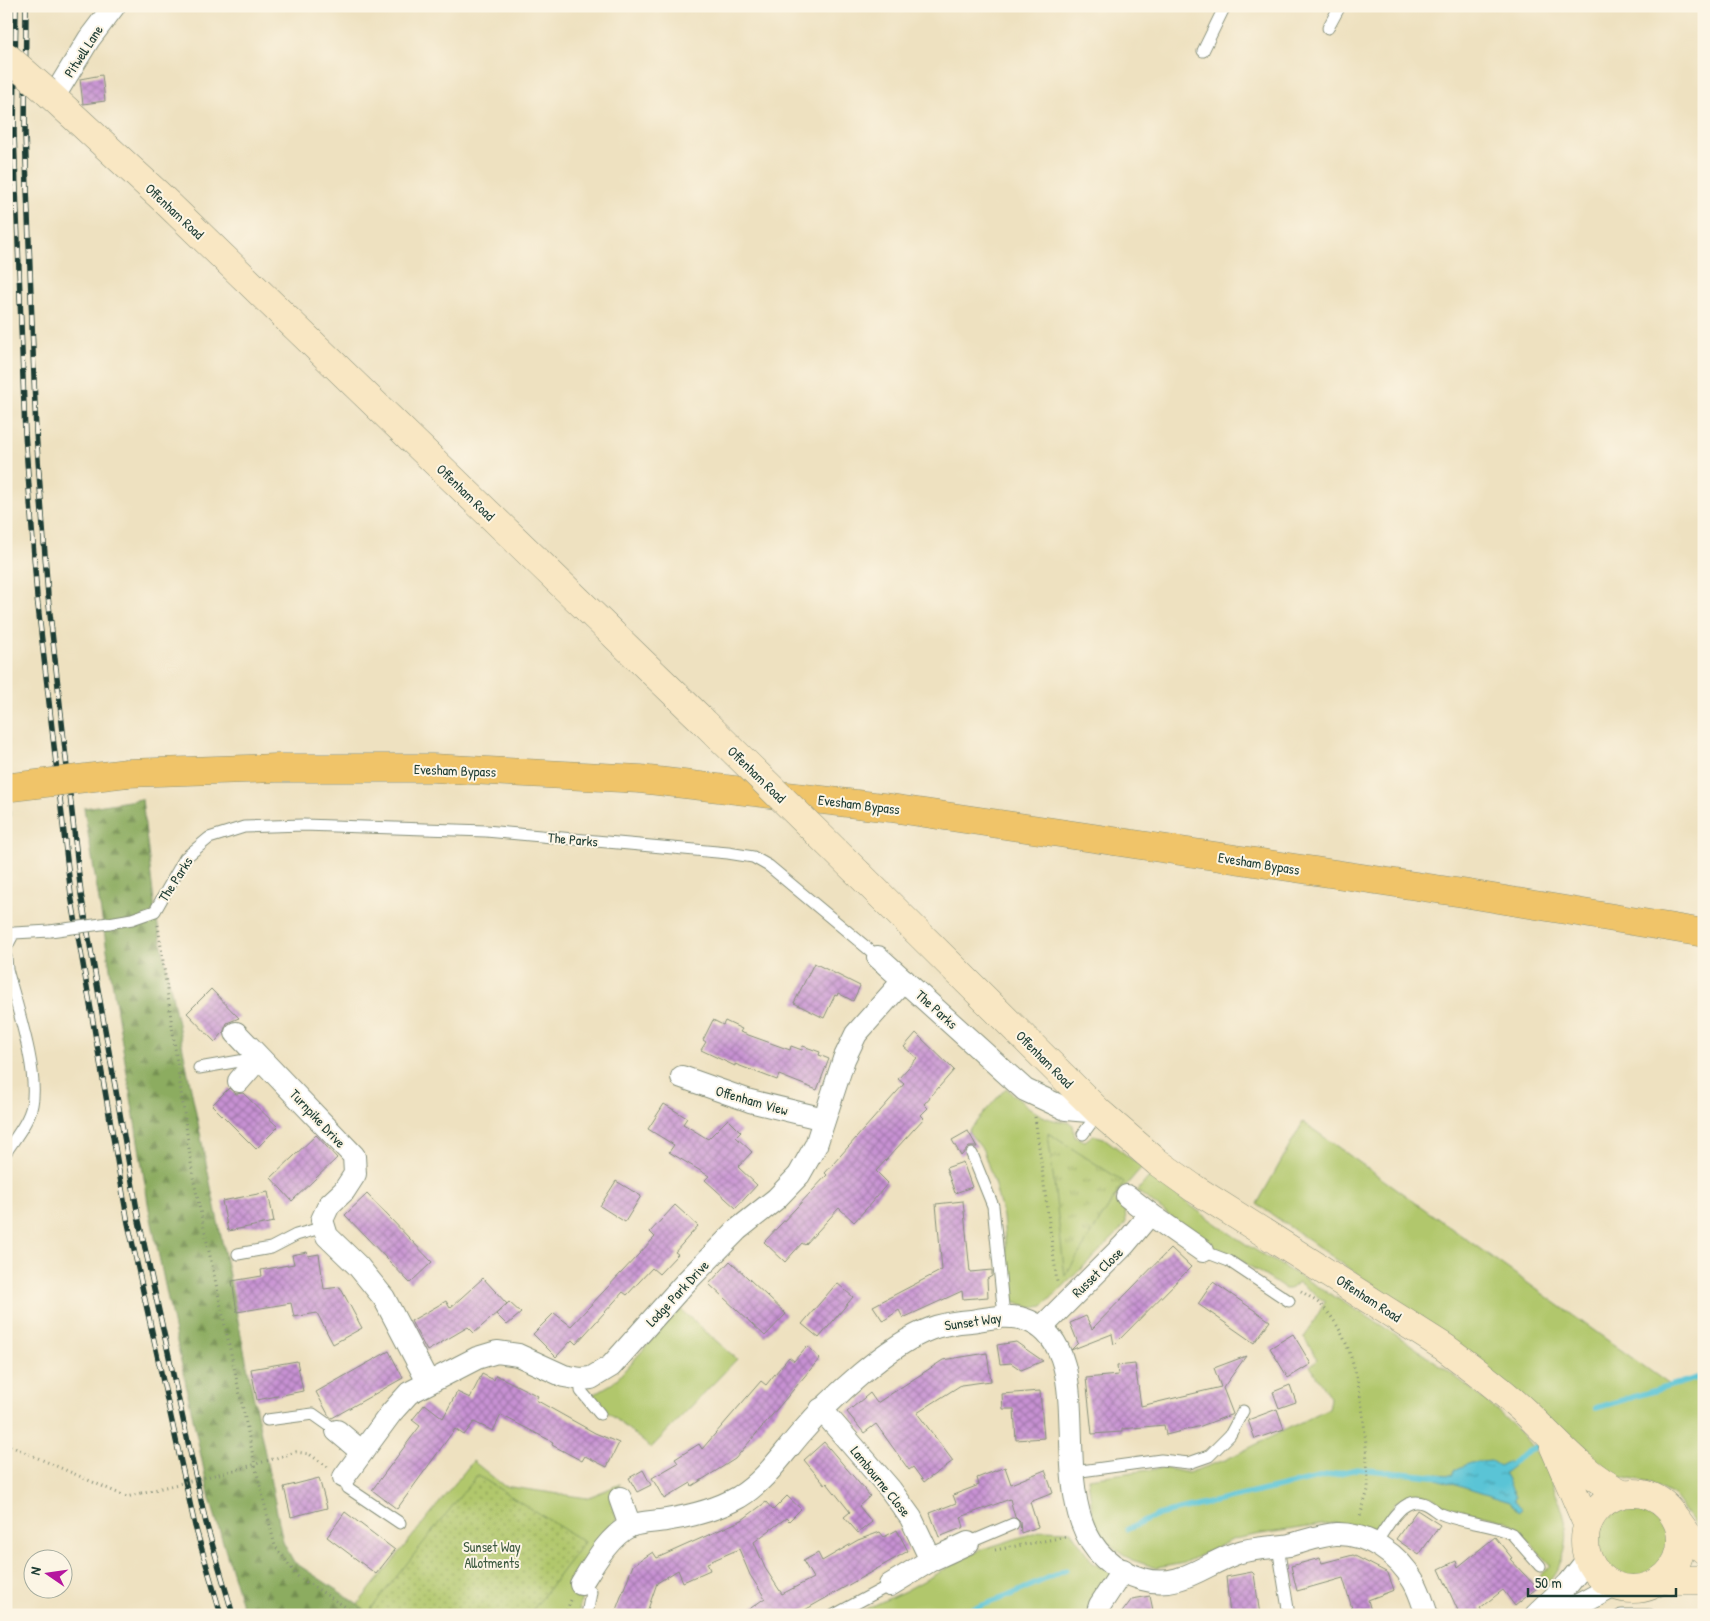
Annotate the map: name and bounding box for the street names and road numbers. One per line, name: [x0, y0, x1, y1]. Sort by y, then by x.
street label: Pitwell Lane: [59, 21, 107, 81]
street label: Offenham Road: [141, 179, 209, 244]
street label: Offenham Road: [433, 459, 500, 525]
street label: Offenham Road: [724, 741, 791, 807]
street label: Evesham Bypass: [414, 759, 496, 782]
street label: Evesham Bypass: [817, 790, 901, 819]
street label: The Parks: [547, 827, 599, 851]
street label: Evesham Bypass: [1217, 847, 1301, 880]
street label: The Parks: [153, 853, 197, 905]
street label: The Parks: [912, 985, 962, 1033]
street label: Offenham Road: [1012, 1026, 1078, 1092]
street label: Offenham View: [714, 1081, 791, 1120]
street label: Turnpike Drive: [285, 1084, 350, 1153]
street label: Russet Close: [1067, 1243, 1127, 1301]
street label: Lodge Park Drive: [641, 1255, 714, 1331]
street label: Offenham Road: [1333, 1270, 1406, 1326]
street label: Sunset Way: [943, 1308, 1003, 1335]
street label: Lambourne Close: [847, 1442, 916, 1521]

